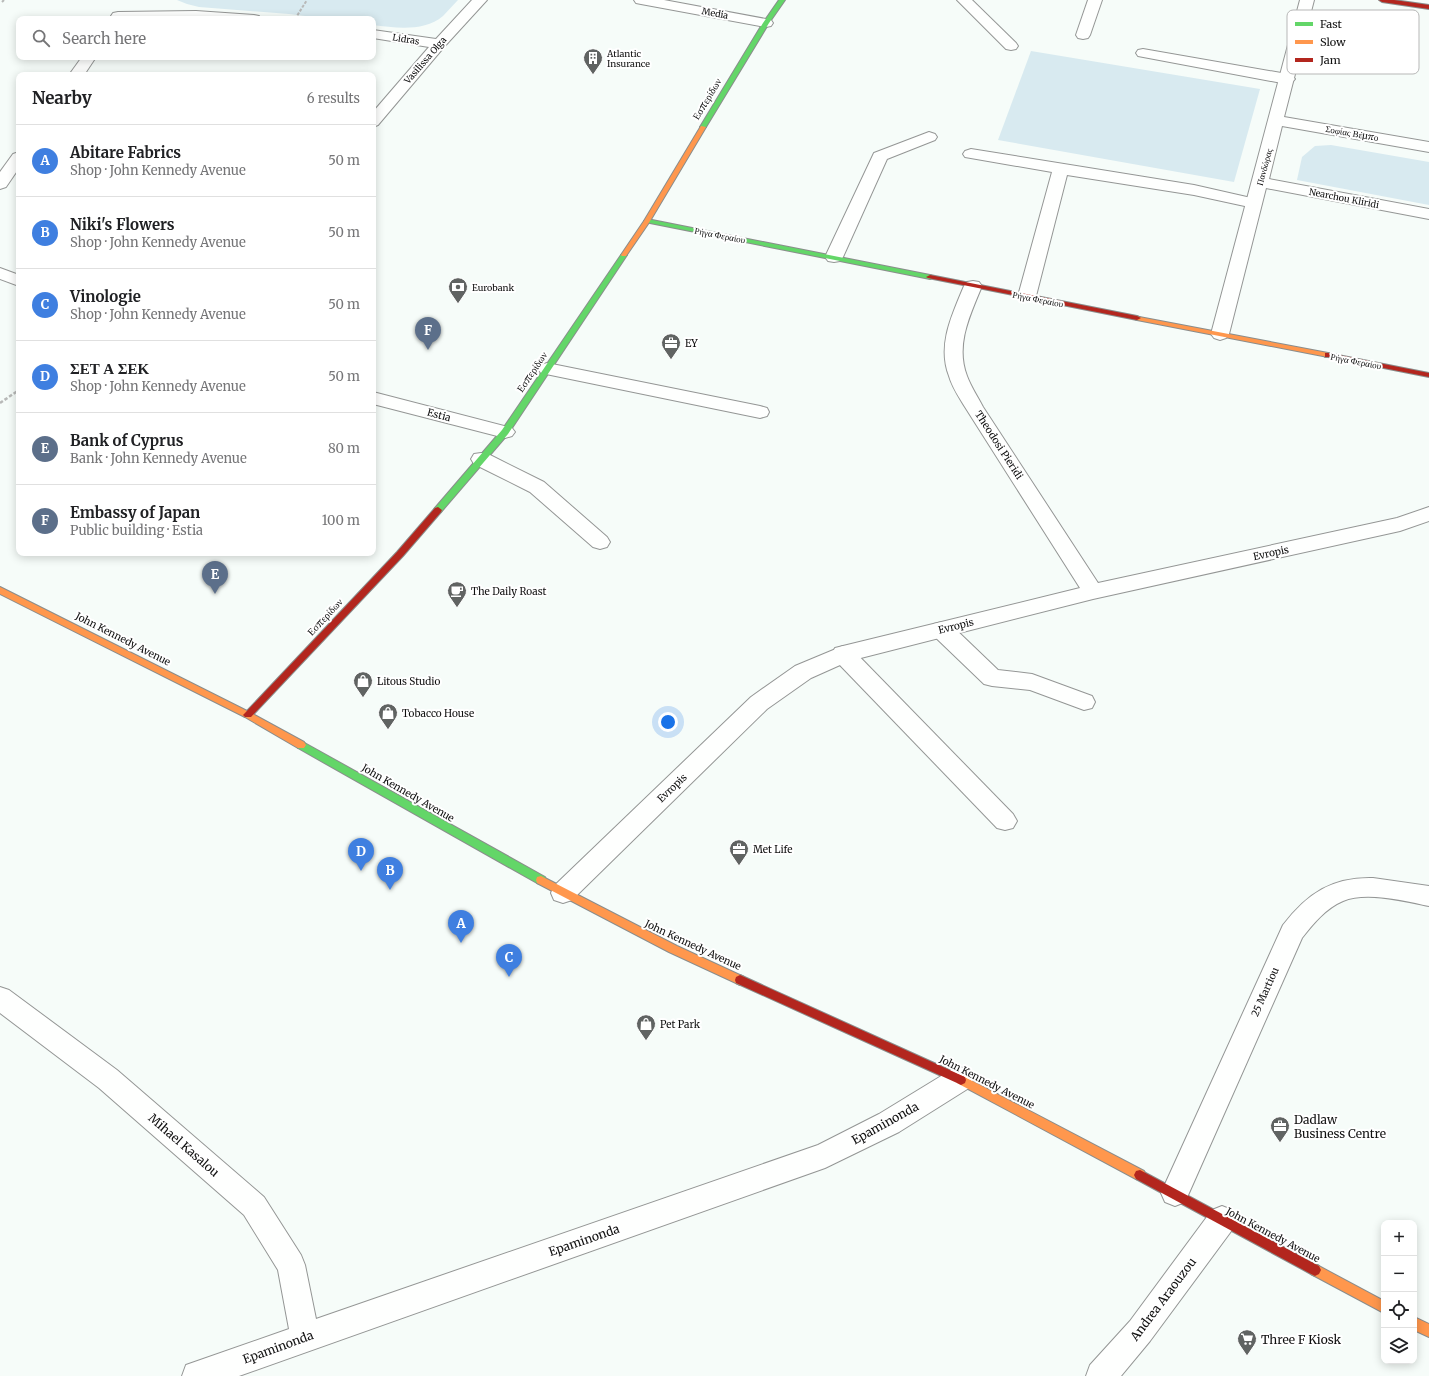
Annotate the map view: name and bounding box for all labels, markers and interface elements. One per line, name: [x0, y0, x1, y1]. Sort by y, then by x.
street label: Media: [701, 5, 729, 21]
legend: [1287, 10, 1419, 74]
search box: [16, 16, 376, 60]
text: Fast: [1320, 17, 1343, 31]
icon: search: [30, 27, 52, 49]
text: Search here: [62, 29, 146, 48]
street label: Lidras: [392, 31, 421, 47]
street label: Vasilissa Olga: [401, 34, 448, 86]
text: Slow: [1320, 35, 1346, 49]
building icon: Atlantic Insurance: [582, 47, 604, 75]
place label: Atlantic Insurance: [606, 48, 650, 69]
text: Jam: [1319, 53, 1341, 67]
street label: Εσπερίδων: [690, 75, 725, 122]
text: Nearby: [32, 87, 92, 109]
text: 6 results: [307, 90, 360, 107]
street label: Σοφίας Βέμπο: [1325, 123, 1380, 143]
text: Abitare Fabrics: [70, 143, 181, 162]
street label: Πανδώρας: [1254, 147, 1274, 187]
text: A: [40, 152, 50, 169]
text: 50 m: [328, 152, 360, 169]
text: Shop · John Kennedy Avenue: [70, 162, 246, 179]
street label: Nearchou Kliridi: [1308, 186, 1380, 210]
text: Niki's Flowers: [70, 215, 175, 234]
text: B: [40, 224, 50, 241]
text: 50 m: [328, 224, 360, 241]
street label: Ρήγα Φεραίου: [694, 225, 747, 245]
text: Shop · John Kennedy Avenue: [70, 234, 246, 251]
bank icon: Eurobank: [447, 276, 469, 304]
place label: Eurobank: [472, 282, 515, 293]
text: Vinologie: [70, 287, 141, 306]
street label: Ρήγα Φεραίου: [1012, 289, 1065, 309]
text: C: [41, 296, 49, 313]
text: 50 m: [328, 296, 360, 313]
text: Shop · John Kennedy Avenue: [70, 306, 246, 323]
pin: F: [415, 317, 441, 350]
office icon: EY: [660, 332, 682, 360]
place label: EY: [685, 337, 698, 350]
street label: Εσπερίδων: [514, 349, 551, 395]
street label: Ρήγα Φεραίου: [1330, 351, 1383, 371]
text: ΣΕΤ Α ΣΕΚ: [70, 359, 149, 378]
text: D: [40, 368, 50, 385]
text: 50 m: [328, 368, 360, 385]
text: Shop · John Kennedy Avenue: [70, 378, 246, 395]
street label: Estia: [426, 406, 453, 425]
street label: Theodosi Pieridi: [972, 408, 1026, 482]
text: Bank of Cyprus: [70, 431, 183, 450]
text: E: [41, 440, 49, 457]
text: 80 m: [328, 440, 360, 457]
text: Bank · John Kennedy Avenue: [70, 450, 247, 467]
text: Embassy of Japan: [70, 503, 200, 522]
text: F: [41, 512, 49, 529]
text: 100 m: [322, 512, 360, 529]
text: Public building · Estia: [70, 522, 203, 539]
street label: Evropis: [1252, 543, 1290, 563]
pin: E: [202, 561, 228, 594]
cafe icon: The Daily Roast: [446, 580, 468, 608]
place label: The Daily Roast: [471, 585, 547, 598]
street label: Εσπερίδων: [304, 595, 346, 638]
street label: John Kennedy Avenue: [72, 609, 173, 669]
street label: Evropis: [937, 615, 975, 637]
shop icon: Litous Studio: [352, 670, 374, 698]
place label: Litous Studio: [377, 675, 441, 688]
shop icon: Tobacco House: [377, 702, 399, 730]
place label: Tobacco House: [402, 707, 474, 720]
your location: [658, 712, 678, 732]
street label: John Kennedy Avenue: [359, 761, 457, 825]
street label: Evropis: [654, 771, 690, 805]
pin: D: [348, 838, 374, 871]
office icon: Met Life: [728, 838, 750, 866]
place label: Met Life: [753, 843, 793, 856]
pin: B: [377, 857, 403, 890]
pin: A: [448, 910, 474, 943]
street label: John Kennedy Avenue: [642, 917, 743, 973]
pin: C: [496, 944, 522, 977]
street label: 25 Martiou: [1248, 965, 1282, 1019]
shop icon: Pet Park: [635, 1013, 657, 1041]
place label: Pet Park: [660, 1018, 701, 1031]
street label: John Kennedy Avenue: [936, 1052, 1037, 1112]
street label: Epaminonda: [849, 1098, 921, 1147]
street label: Mihael Kasalou: [146, 1110, 223, 1180]
place label: Dadlaw Business Centre: [1294, 1112, 1386, 1141]
office icon: Dadlaw Business Centre: [1269, 1115, 1291, 1143]
street label: John Kennedy Avenue: [1223, 1204, 1322, 1265]
map controls: [1381, 1220, 1417, 1364]
button: +: [1381, 1220, 1417, 1256]
street label: Epaminonda: [547, 1221, 622, 1259]
street label: Andrea Araouzou: [1126, 1254, 1199, 1344]
button: −: [1381, 1256, 1417, 1292]
button: locate: [1381, 1292, 1417, 1328]
street label: Epaminonda: [241, 1327, 316, 1367]
supermarket icon: Three F Kiosk: [1236, 1328, 1258, 1356]
button: layers: [1381, 1328, 1417, 1364]
place label: Three F Kiosk: [1261, 1332, 1341, 1347]

